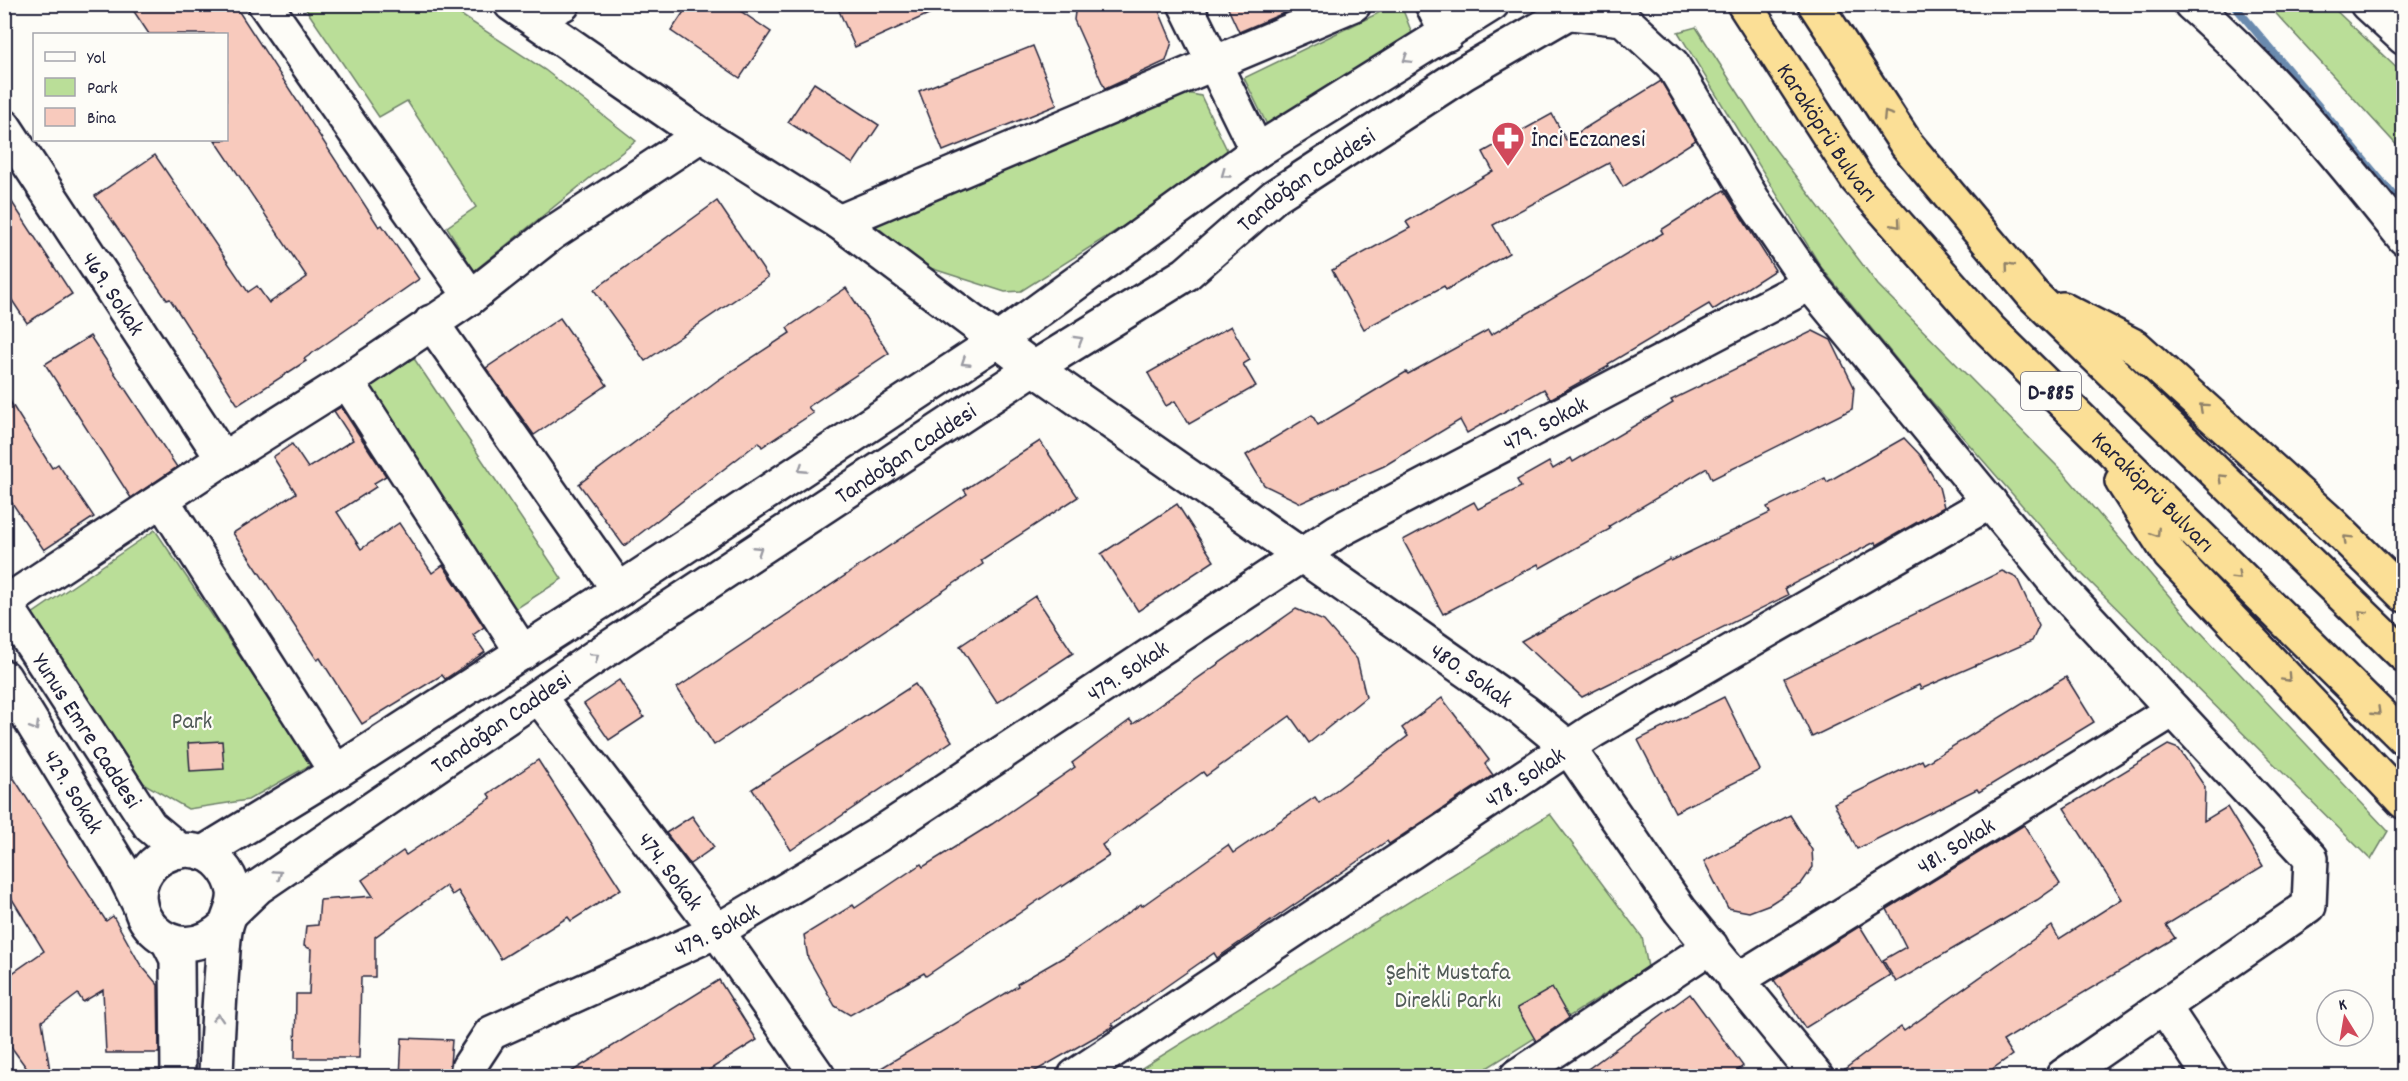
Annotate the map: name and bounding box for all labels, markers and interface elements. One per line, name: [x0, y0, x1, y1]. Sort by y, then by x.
legend: [33, 33, 228, 141]
text: Yol: [87, 47, 107, 72]
one-way arrow: [1403, 51, 1413, 63]
street label: Karaköprü Bulvarı: [1767, 57, 1884, 211]
text: Park: [87, 77, 118, 102]
text: Bina: [87, 107, 116, 132]
one-way arrow: [1883, 110, 1894, 121]
pharmacy icon: İnci Eczanesi: [1490, 120, 1526, 167]
street label: Tandoğan Caddesi: [1231, 121, 1383, 242]
place label: İnci Eczanesi: [1531, 124, 1645, 158]
one-way arrow: [1221, 167, 1232, 178]
one-way arrow: [1890, 218, 1901, 228]
street label: 469. Sokak: [71, 246, 152, 344]
one-way arrow: [2005, 262, 2016, 273]
one-way arrow: [1073, 335, 1083, 347]
one-way arrow: [960, 355, 971, 366]
road number: D-885: [2021, 372, 2081, 410]
street label: 479. Sokak: [1497, 389, 1595, 462]
street label: Tandoğan Caddesi: [829, 396, 984, 514]
one-way arrow: [2199, 403, 2210, 414]
street label: Karaköprü Bulvarı: [2082, 425, 2221, 562]
one-way arrow: [798, 462, 808, 474]
one-way arrow: [2218, 474, 2228, 485]
one-way arrow: [2149, 527, 2160, 538]
one-way arrow: [2344, 535, 2355, 546]
one-way arrow: [752, 545, 762, 557]
one-way arrow: [2230, 568, 2241, 579]
one-way arrow: [2358, 610, 2368, 621]
street label: 479. Sokak: [1081, 633, 1177, 712]
street label: 480. Sokak: [1422, 636, 1519, 718]
street label: Yunus Emre Caddesi: [22, 647, 148, 816]
one-way arrow: [588, 653, 599, 664]
street label: Tandoğan Caddesi: [425, 664, 579, 784]
one-way arrow: [2279, 671, 2290, 682]
one-way arrow: [2370, 705, 2380, 716]
park label: Park: [172, 706, 212, 740]
one-way arrow: [28, 721, 40, 731]
street label: 478. Sokak: [1479, 740, 1573, 818]
street label: 429. Sokak: [33, 744, 110, 841]
street label: 481. Sokak: [1911, 810, 2003, 885]
street label: 474. Sokak: [628, 826, 710, 919]
one-way arrow: [272, 869, 282, 881]
street label: 479. Sokak: [669, 895, 767, 968]
park label: Şehit Mustafa Direkli Parkı: [1386, 957, 1511, 1019]
north arrow: [2315, 988, 2375, 1048]
text: K: [2337, 994, 2349, 1018]
one-way arrow: [211, 1014, 224, 1023]

